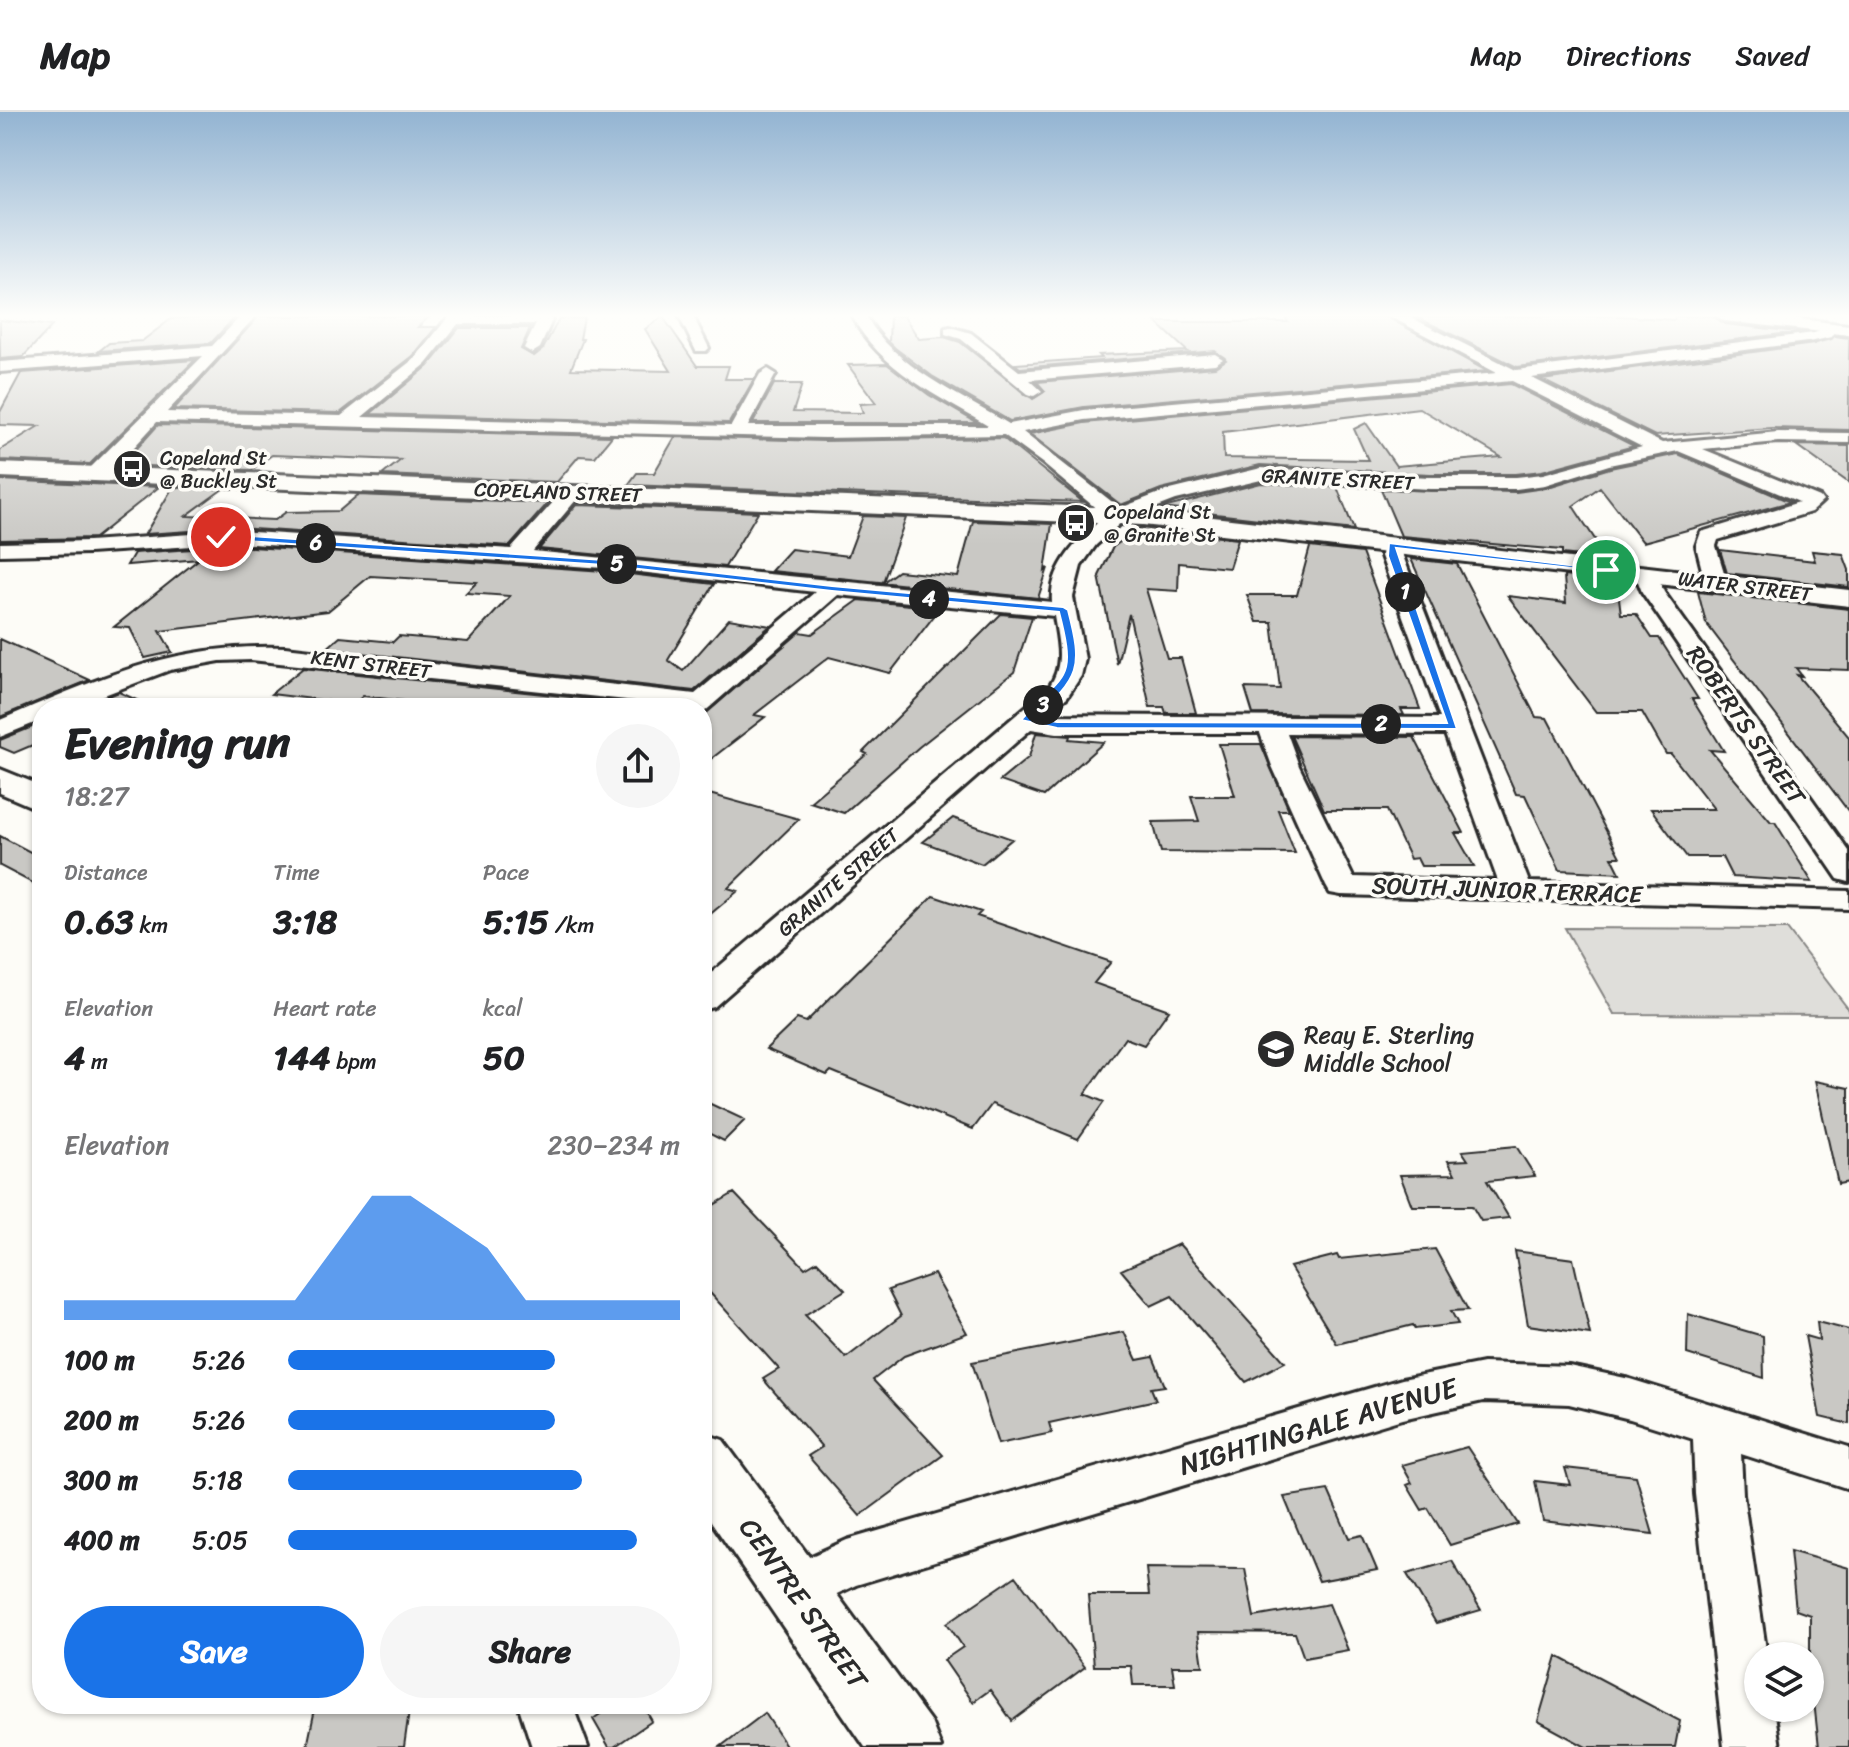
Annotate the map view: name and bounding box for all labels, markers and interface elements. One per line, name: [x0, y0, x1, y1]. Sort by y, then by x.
text: Map: [40, 22, 110, 89]
text: Map: [1470, 31, 1522, 80]
text: Directions: [1566, 31, 1691, 80]
text: Saved: [1735, 31, 1809, 80]
place label: Copeland St @ Buckley St: [160, 441, 278, 499]
bus stop icon: Copeland St @ Buckley St: [111, 448, 153, 490]
street label: GRANITE STREET: [1261, 458, 1417, 501]
street label: COPELAND STREET: [474, 472, 643, 513]
place label: Copeland St @ Granite St: [1104, 495, 1216, 553]
bus stop icon: Copeland St @ Granite St: [1055, 502, 1097, 544]
pin: [187, 503, 255, 571]
icon: check: [199, 515, 243, 559]
pin: 6: [296, 523, 336, 563]
text: 6: [310, 523, 322, 562]
pin: [1572, 536, 1640, 604]
pin: 5: [597, 544, 637, 584]
text: 5: [610, 544, 624, 583]
icon: arrive: [1584, 548, 1628, 592]
street label: WATER STREET: [1676, 561, 1816, 612]
pin: 1: [1385, 572, 1425, 612]
text: 1: [1400, 572, 1410, 611]
pin: 4: [909, 579, 949, 619]
text: 4: [922, 579, 936, 618]
street label: ROBERTS STREET: [1675, 636, 1818, 815]
street label: KENT STREET: [309, 640, 435, 689]
pin: 3: [1023, 685, 1063, 725]
text: 3: [1037, 685, 1049, 724]
text: Evening run: [64, 704, 290, 782]
pin: 2: [1361, 704, 1401, 744]
text: 2: [1375, 704, 1387, 743]
button: share: [596, 724, 680, 808]
text: 18:27: [64, 773, 129, 819]
street label: GRANITE STREET: [769, 818, 909, 946]
text: Distance: [64, 853, 148, 892]
text: Time: [273, 853, 320, 892]
text: Pace: [483, 853, 529, 892]
street label: SOUTH JUNIOR TERRACE: [1371, 864, 1645, 916]
text: 0.63: [64, 892, 134, 952]
text: 3:18: [273, 892, 337, 952]
text: 5:15: [483, 892, 549, 952]
text: km: [134, 906, 168, 945]
text: /km: [549, 906, 594, 945]
text: Elevation: [64, 989, 153, 1028]
text: Heart rate: [273, 989, 377, 1028]
text: kcal: [483, 989, 523, 1028]
place label: Reay E. Sterling Middle School: [1304, 1014, 1475, 1084]
text: 4: [64, 1028, 85, 1088]
text: 144: [273, 1028, 330, 1088]
text: 50: [483, 1028, 525, 1088]
school or university icon: Reay E. Sterling Middle School: [1255, 1028, 1297, 1070]
text: m: [85, 1042, 108, 1081]
text: bpm: [330, 1042, 377, 1081]
text: Elevation: [64, 1122, 169, 1168]
text: 230–234 m: [547, 1122, 680, 1168]
text: 100 m: [64, 1337, 135, 1383]
text: 5:26: [192, 1337, 246, 1383]
street label: NIGHTINGALE AVENUE: [1173, 1363, 1464, 1490]
text: 200 m: [64, 1397, 139, 1443]
text: 5:26: [192, 1397, 246, 1443]
text: 300 m: [64, 1457, 138, 1503]
text: 5:18: [192, 1457, 243, 1503]
street label: CENTRE STREET: [726, 1507, 882, 1701]
text: 400 m: [64, 1517, 140, 1563]
text: 5:05: [192, 1517, 248, 1563]
button: Save: [64, 1606, 364, 1698]
button: Share: [380, 1606, 680, 1698]
map controls: [1744, 1642, 1824, 1722]
button: layers: [1744, 1642, 1824, 1722]

